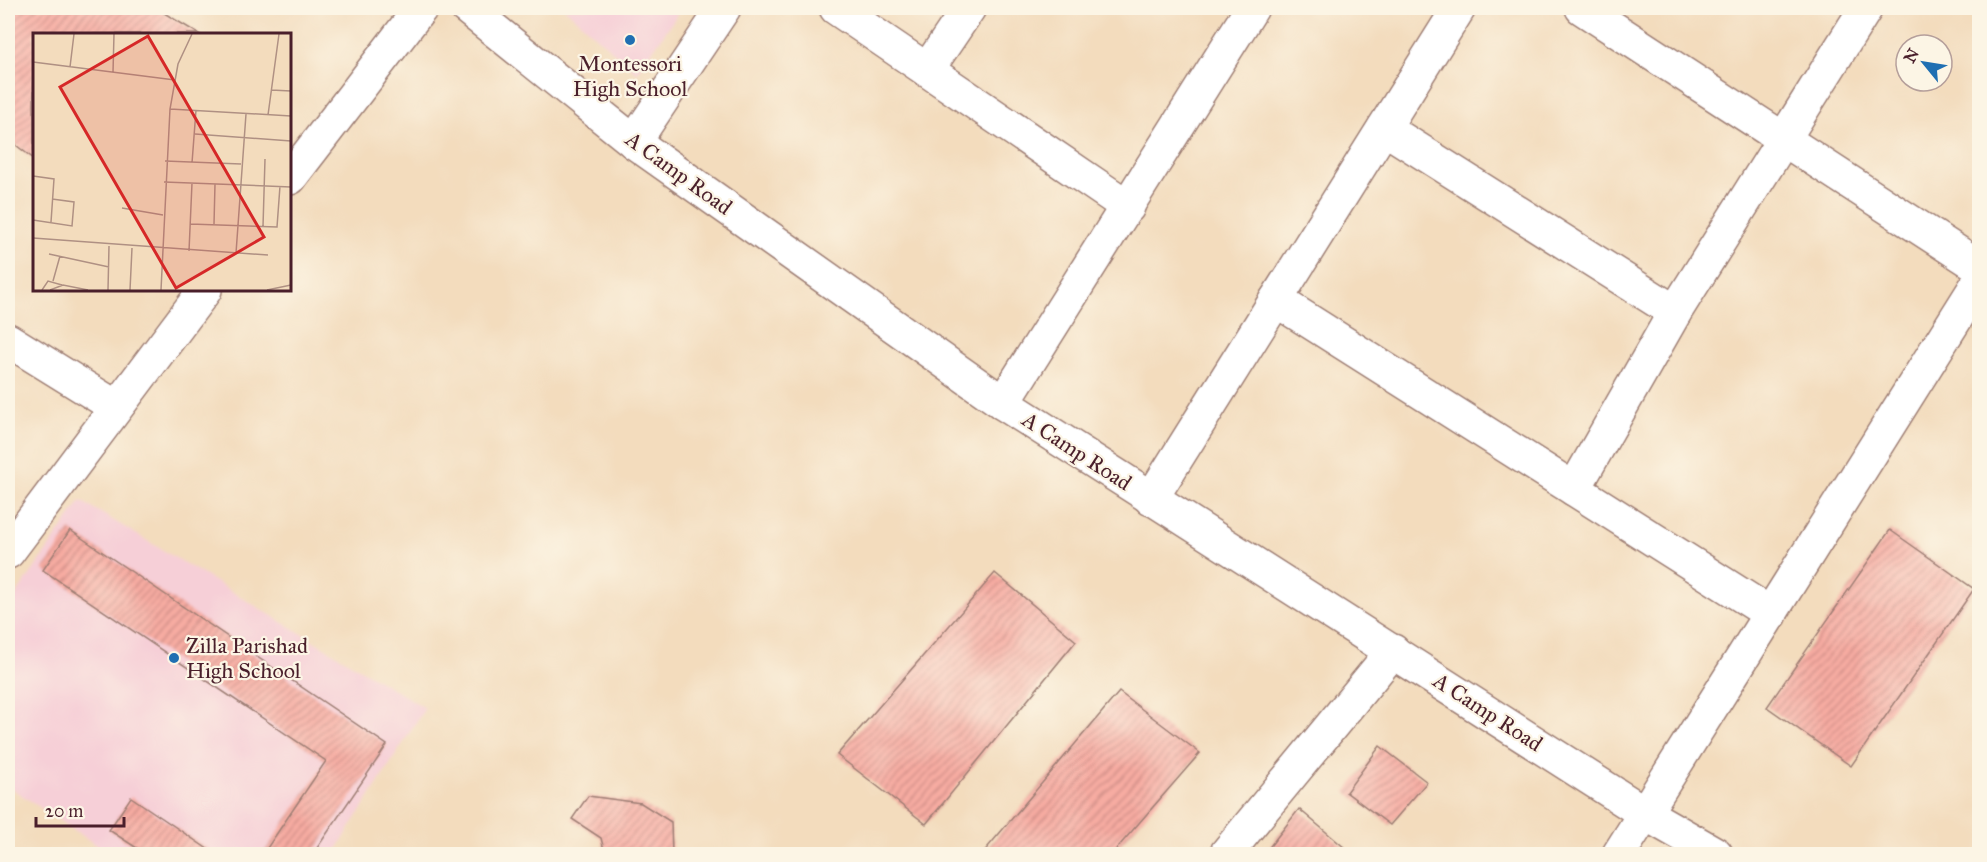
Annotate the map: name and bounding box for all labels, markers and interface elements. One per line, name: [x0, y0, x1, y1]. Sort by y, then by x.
inset map: [33, 33, 291, 291]
marker: Montessori High School: [623, 33, 637, 47]
north arrow: [1894, 33, 1954, 93]
text: N: [1900, 45, 1923, 66]
place label: Montessori High School: [573, 50, 687, 102]
street label: A Camp Road: [620, 125, 737, 221]
street label: A Camp Road: [1016, 405, 1137, 496]
place label: Zilla Parishad High School: [186, 632, 308, 684]
marker: Zilla Parishad High School: [167, 651, 181, 665]
street label: A Camp Road: [1427, 666, 1548, 757]
scale bar: [36, 790, 124, 828]
text: 20 m: [45, 800, 83, 822]

